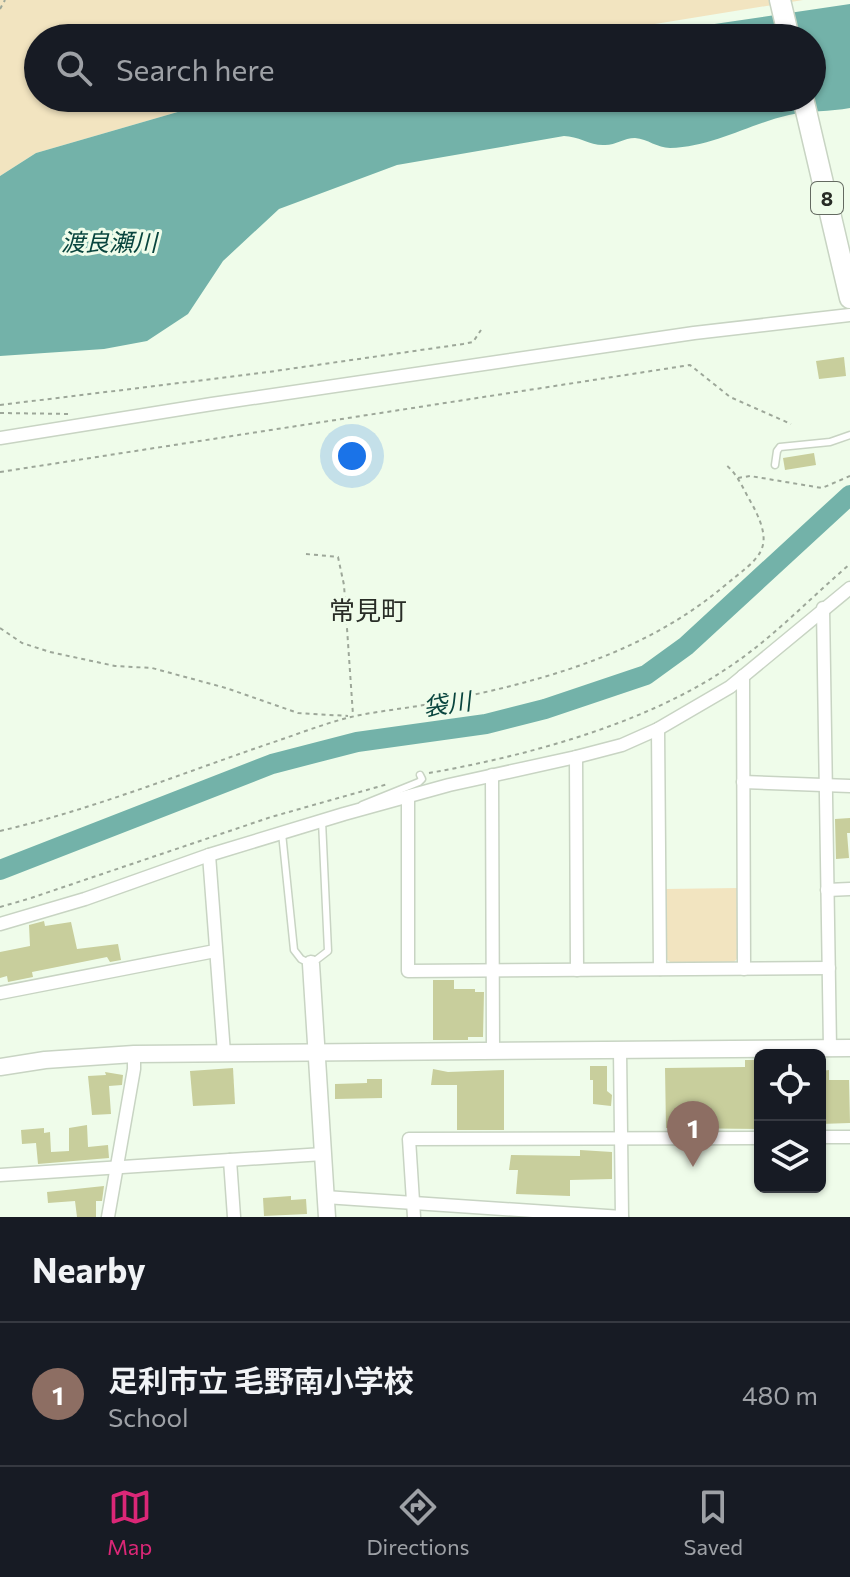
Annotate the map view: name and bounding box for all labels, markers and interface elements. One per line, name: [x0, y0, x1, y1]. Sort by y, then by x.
search box: [24, 24, 826, 112]
icon: search: [52, 46, 96, 90]
text: Search here: [116, 50, 275, 87]
road number: 8: [811, 182, 843, 214]
water label: 渡良瀬川: [61, 227, 160, 256]
your location: [332, 436, 372, 476]
district label: 常見町: [329, 594, 407, 625]
water label: 袋川: [421, 685, 476, 721]
map controls: [754, 1049, 826, 1193]
button: locate: [754, 1049, 826, 1121]
pin: 1: [667, 1101, 719, 1167]
button: layers: [754, 1121, 826, 1193]
text: Nearby: [32, 1248, 146, 1290]
text: 足利市立 毛野南小学校: [108, 1361, 414, 1398]
text: 1: [52, 1379, 64, 1410]
text: 480 m: [742, 1379, 818, 1410]
text: School: [108, 1401, 189, 1432]
tab: Map: [107, 1485, 152, 1560]
tab: Directions: [366, 1485, 470, 1560]
tab: Saved: [684, 1485, 743, 1560]

